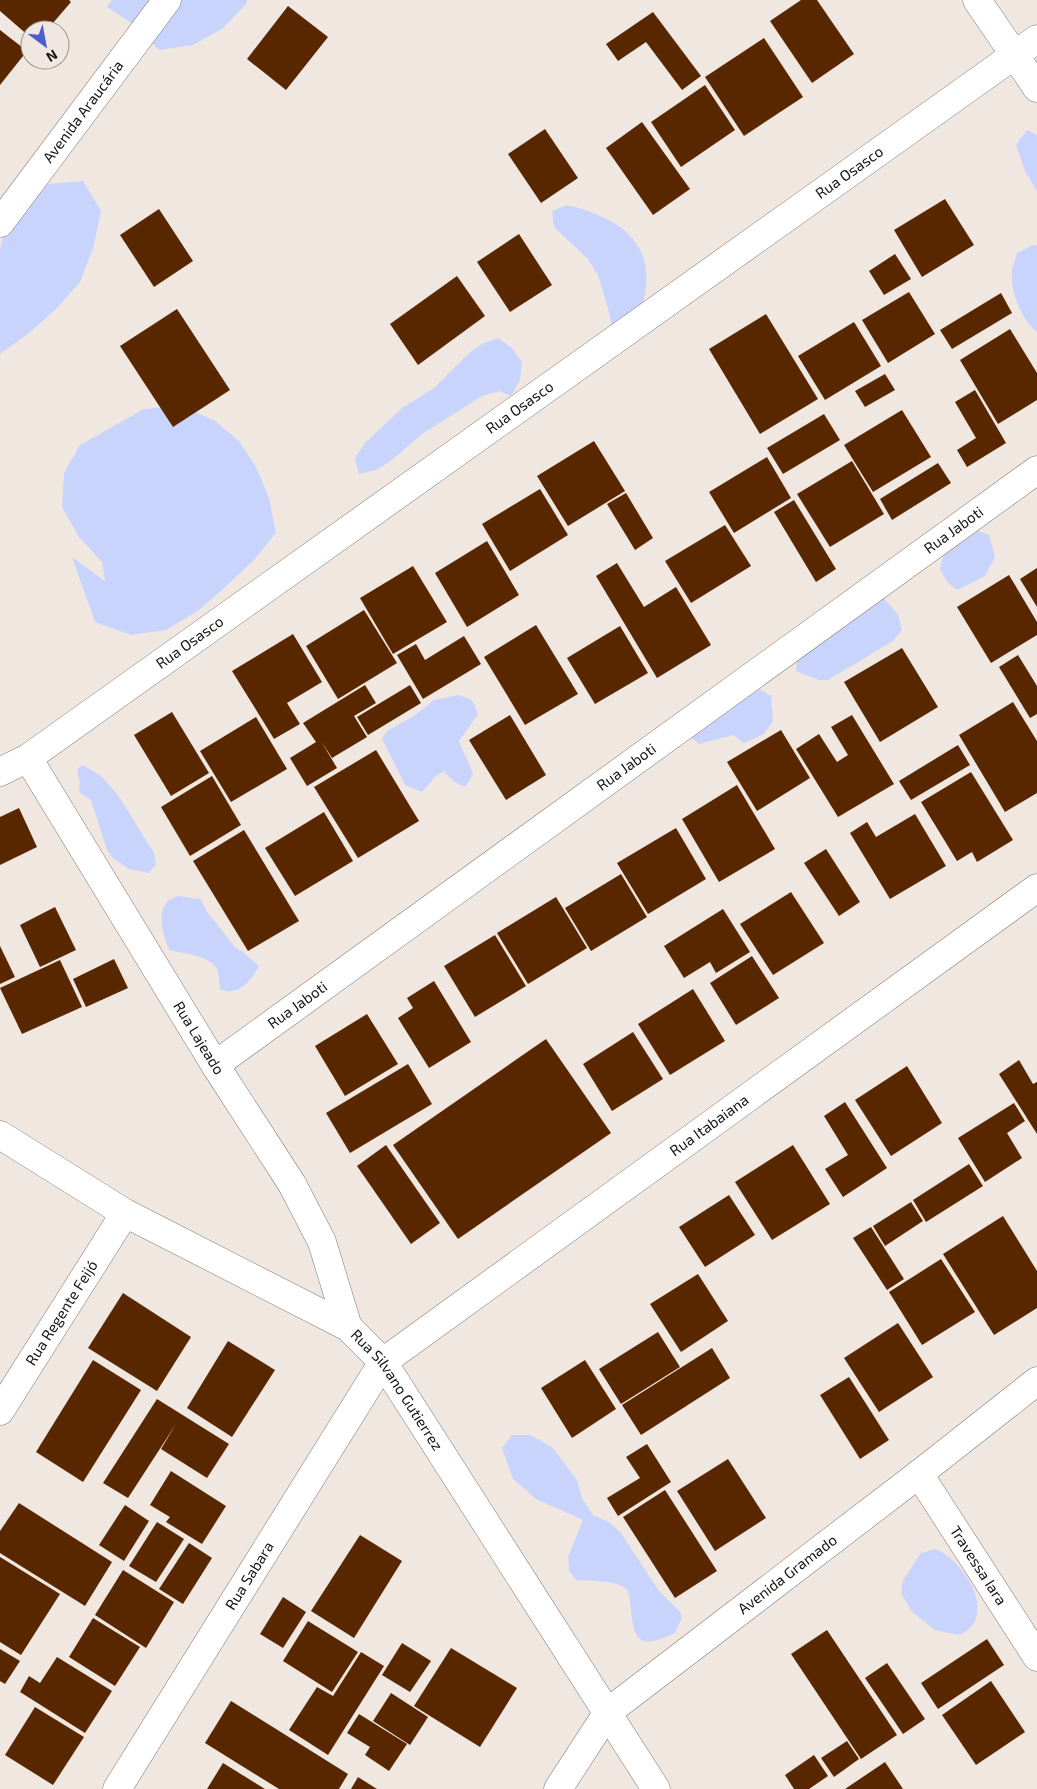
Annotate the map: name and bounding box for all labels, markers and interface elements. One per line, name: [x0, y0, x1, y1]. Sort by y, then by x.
north arrow: [20, 20, 70, 70]
text: N: [43, 47, 61, 66]
street label: Avenida Araucária: [38, 57, 127, 166]
street label: Rua Osasco: [812, 142, 886, 202]
street label: Rua Osasco: [482, 377, 556, 437]
street label: Rua Jaboti: [920, 502, 986, 557]
street label: Rua Osasco: [152, 612, 227, 672]
street label: Rua Jaboti: [593, 739, 659, 794]
street label: Rua Jaboti: [264, 977, 330, 1032]
street label: Rua Lajeado: [170, 998, 229, 1078]
street label: Rua Itabaiana: [666, 1090, 752, 1159]
street label: Rua Regente Feijó: [21, 1256, 101, 1368]
street label: Rua Silvano Gutierrez: [348, 1325, 447, 1454]
street label: Travessa Iara: [947, 1522, 1011, 1608]
street label: Avenida Gramado: [734, 1530, 840, 1617]
street label: Rua Sabara: [221, 1538, 277, 1613]

